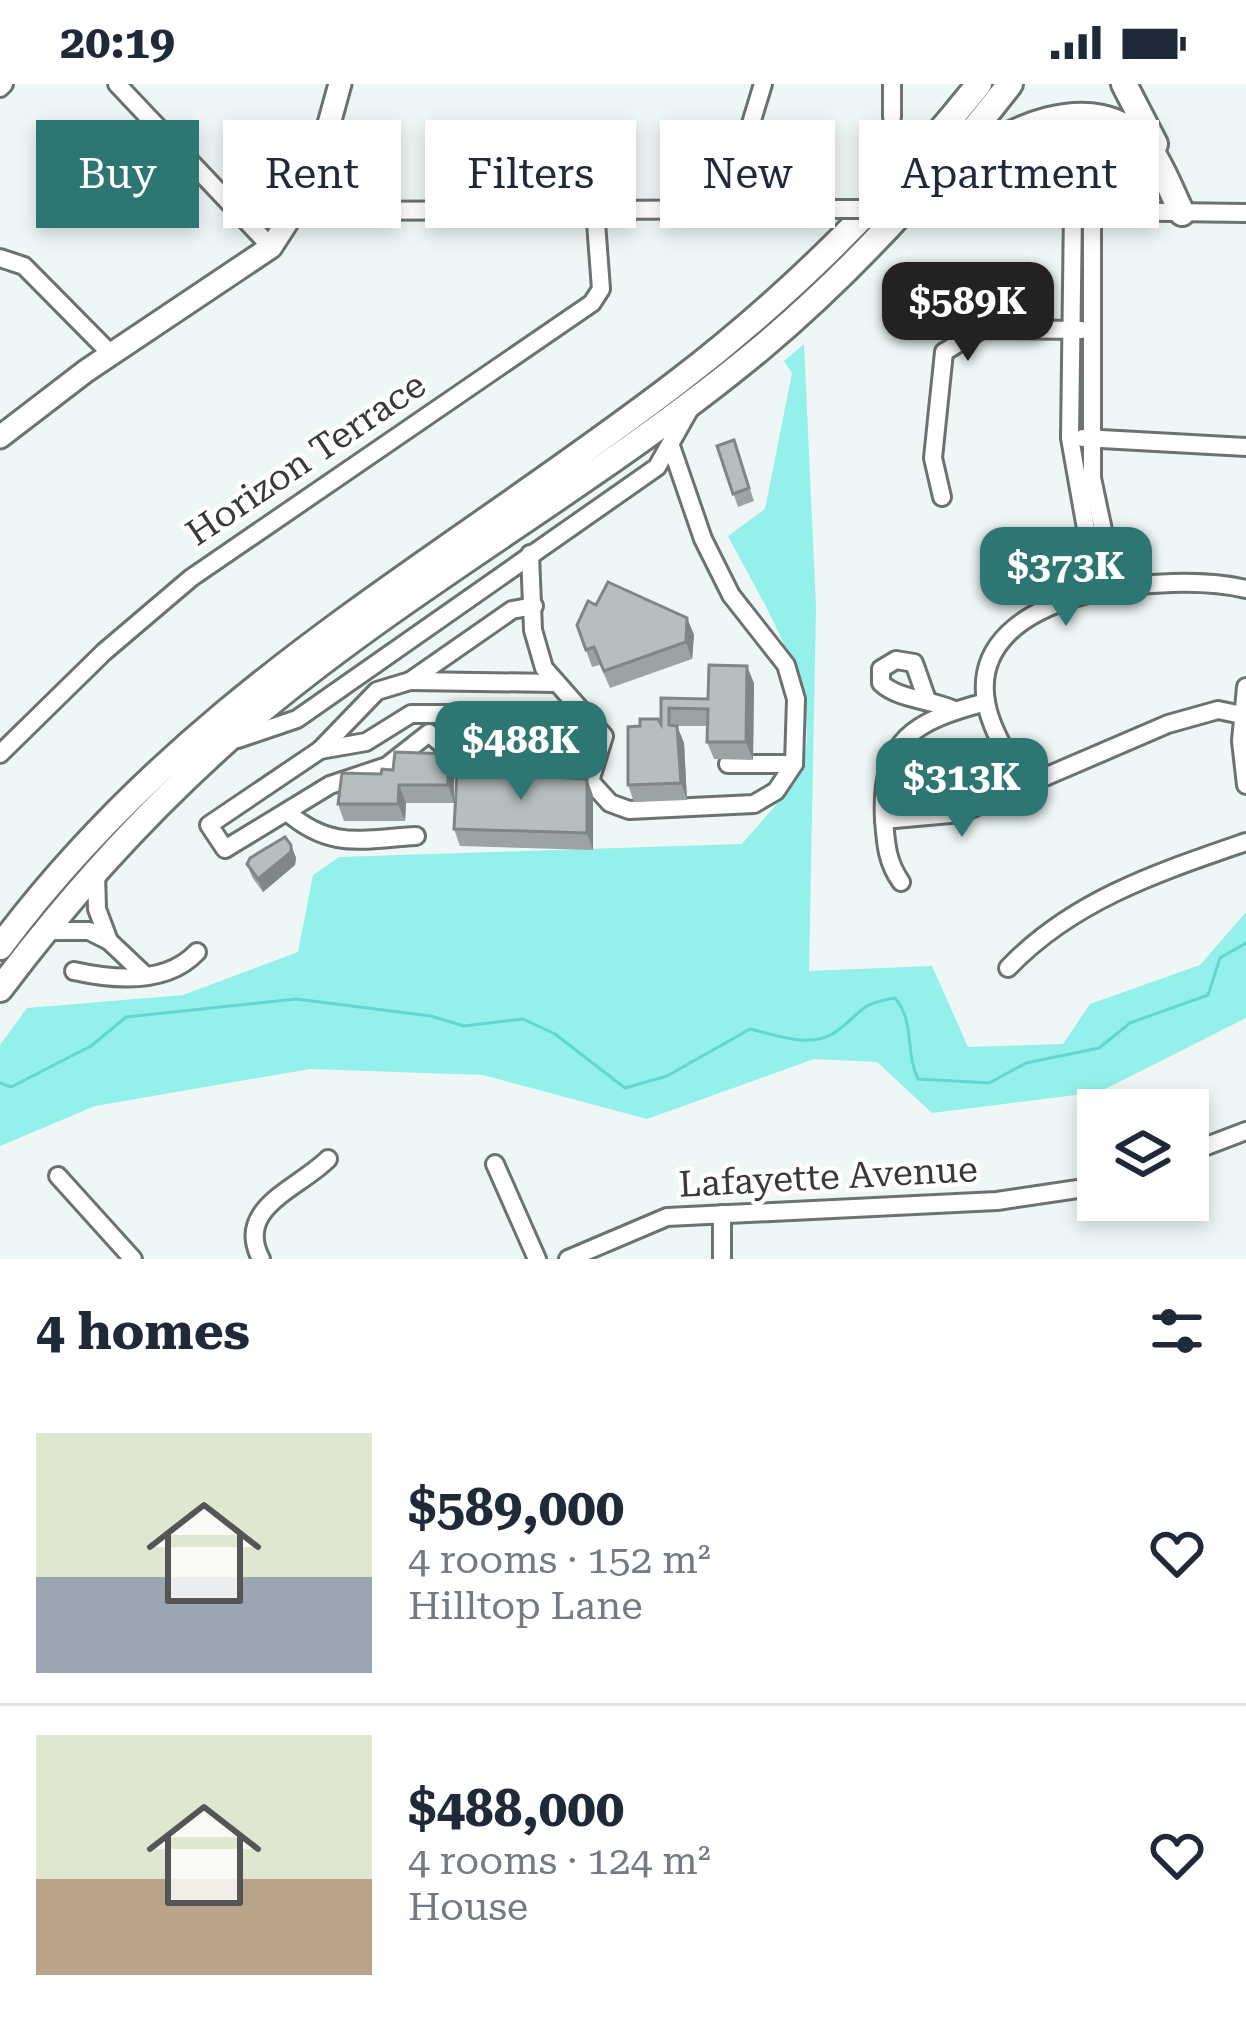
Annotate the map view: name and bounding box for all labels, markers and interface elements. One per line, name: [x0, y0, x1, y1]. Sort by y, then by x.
text: 20:19: [60, 16, 175, 69]
chip: Buy: [36, 120, 199, 228]
chip: Rent: [223, 120, 401, 228]
chip: Filters: [425, 120, 636, 228]
chip: New: [660, 120, 835, 228]
chip: Apartment: [859, 120, 1159, 228]
pin: $589K: [884, 262, 1052, 364]
text: $589K: [909, 278, 1027, 324]
street label: Horizon Terrace: [179, 364, 433, 554]
pin: $373K: [982, 527, 1150, 629]
text: $373K: [1007, 543, 1125, 589]
pin: $488K: [437, 701, 605, 803]
text: $488K: [462, 717, 580, 763]
pin: $313K: [878, 738, 1046, 840]
text: $313K: [903, 754, 1021, 800]
map controls: [1077, 1089, 1209, 1221]
button: layers: [1077, 1089, 1209, 1221]
street label: Lafayette Avenue: [677, 1148, 979, 1206]
icon: filters: [1144, 1298, 1210, 1364]
text: 4 homes: [36, 1302, 250, 1361]
text: $589,000: [408, 1478, 624, 1537]
icon: home: [132, 1481, 276, 1625]
icon: heart: [1144, 1520, 1210, 1586]
text: 4 rooms · 152 m²: [408, 1537, 711, 1583]
text: Hilltop Lane: [408, 1583, 643, 1629]
text: $488,000: [408, 1779, 624, 1838]
icon: home: [132, 1783, 276, 1927]
icon: heart: [1144, 1822, 1210, 1888]
text: 4 rooms · 124 m²: [408, 1838, 711, 1884]
text: House: [408, 1884, 528, 1930]

